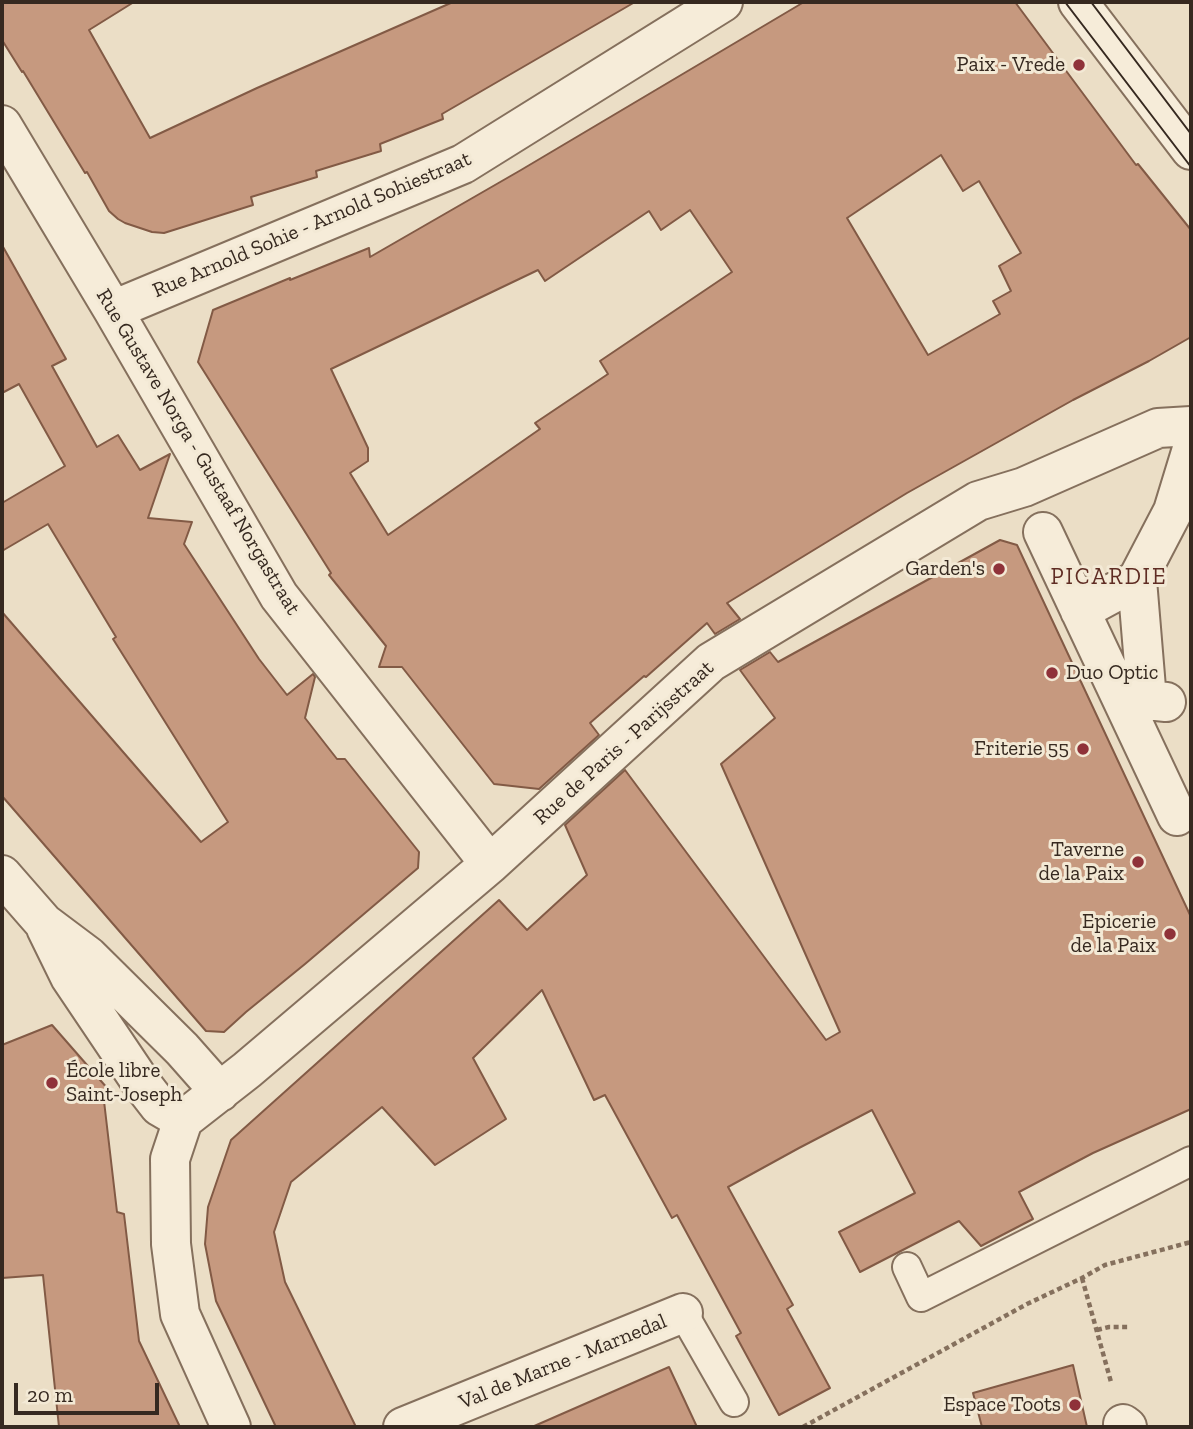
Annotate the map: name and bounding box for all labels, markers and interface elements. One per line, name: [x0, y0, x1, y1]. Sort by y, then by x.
place label: Paix - Vrede: [957, 52, 1065, 78]
marker: Paix - Vrede: [1071, 57, 1087, 73]
street label: Rue Arnold Sohie - Arnold Sohiestraat: [149, 146, 475, 304]
street label: Rue Gustave Norga - Gustaaf Norgastraat: [90, 285, 306, 619]
place label: Garden's: [905, 556, 985, 582]
marker: Garden's: [991, 561, 1007, 577]
district label: PICARDIE: [1052, 563, 1166, 591]
street label: Rue de Paris - Parijsstraat: [529, 656, 719, 830]
place label: Duo Optic: [1066, 660, 1158, 686]
marker: Duo Optic: [1044, 665, 1060, 681]
place label: Friterie 55: [974, 736, 1069, 762]
marker: Friterie 55: [1075, 741, 1091, 757]
place label: Taverne de la Paix: [1039, 837, 1124, 887]
marker: Taverne de la Paix: [1130, 854, 1146, 870]
place label: Epicerie de la Paix: [1071, 909, 1156, 959]
marker: Epicerie de la Paix: [1162, 926, 1178, 942]
place label: École libre Saint-Joseph: [66, 1058, 182, 1108]
marker: École libre Saint-Joseph: [44, 1075, 60, 1091]
street label: Val de Marne - Marnedal: [456, 1309, 670, 1415]
scale bar: [18, 1370, 163, 1414]
text: 20 m: [27, 1382, 73, 1407]
place label: Espace Toots: [943, 1392, 1061, 1418]
marker: Espace Toots: [1067, 1397, 1083, 1413]

